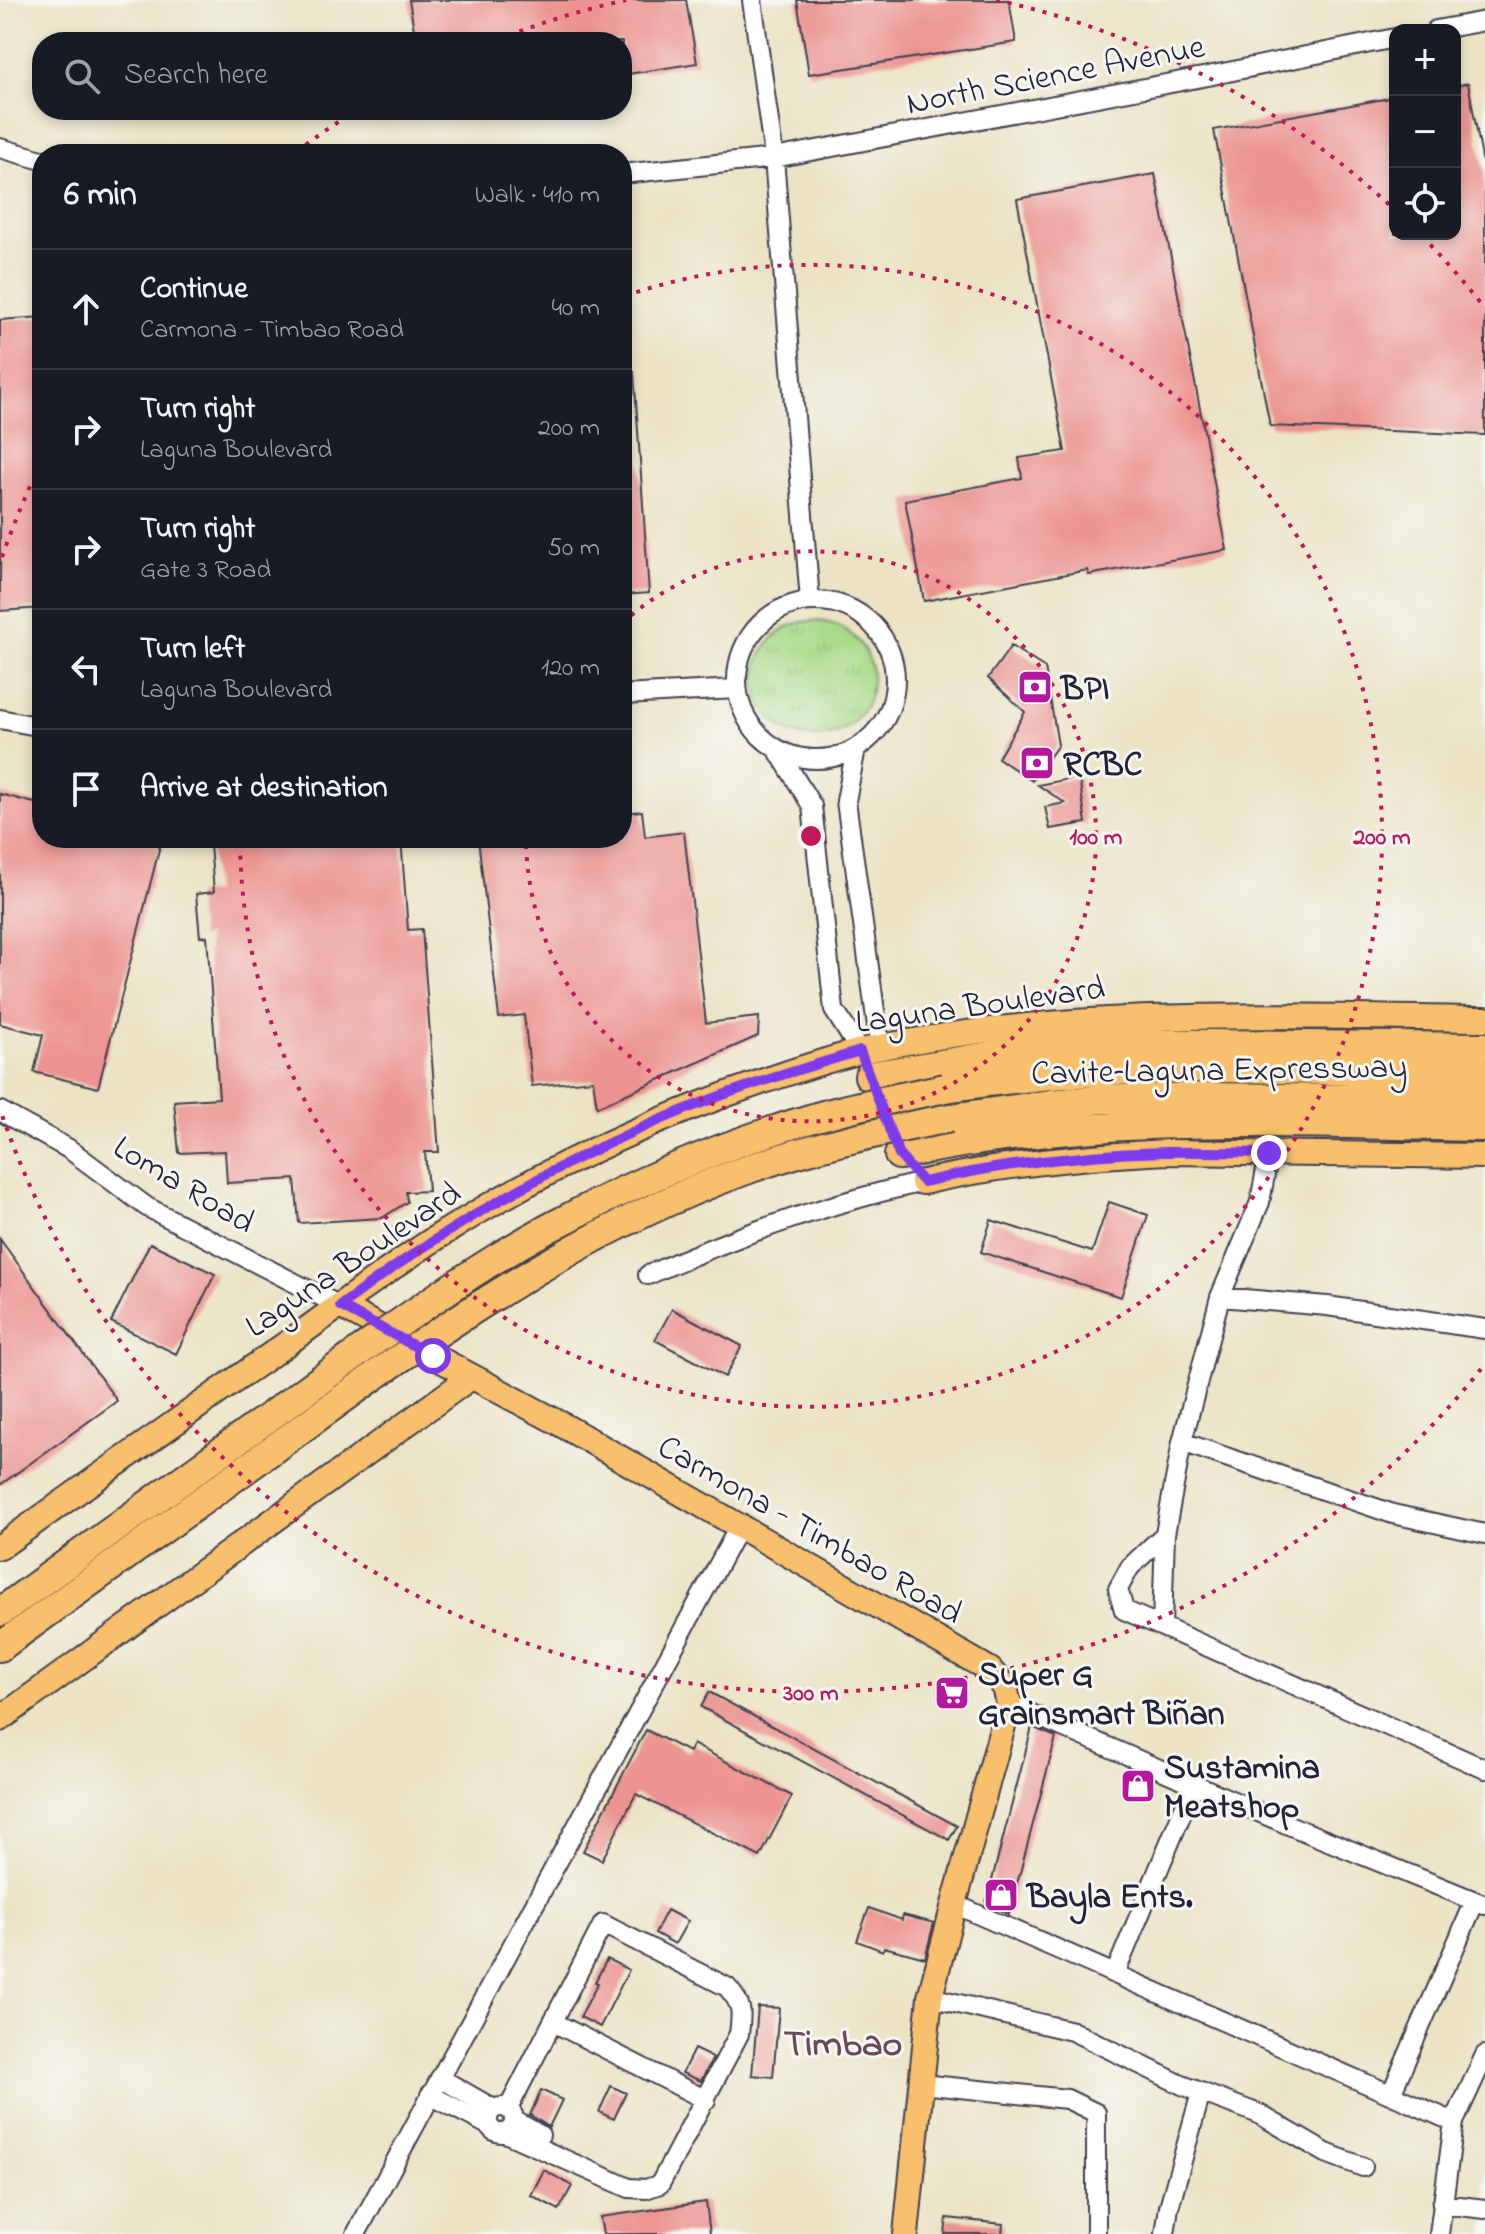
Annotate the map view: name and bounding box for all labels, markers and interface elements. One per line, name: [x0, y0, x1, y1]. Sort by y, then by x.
street label: North Science Avenue: [902, 23, 1210, 130]
map controls: [1389, 24, 1461, 240]
button: +: [1389, 24, 1461, 96]
search box: [32, 32, 632, 120]
icon: search: [60, 54, 104, 98]
text: Search here: [124, 54, 268, 98]
button: −: [1389, 96, 1461, 168]
button: locate: [1389, 168, 1461, 240]
text: 6 min: [64, 171, 137, 221]
text: Walk · 410 m: [475, 177, 600, 215]
text: Continue: [140, 268, 248, 312]
icon: ahead: [64, 287, 108, 331]
text: 40 m: [551, 290, 600, 328]
text: Carmona - Timbao Road: [140, 312, 404, 350]
text: Turn right: [140, 388, 255, 432]
icon: right: [64, 407, 108, 451]
text: 200 m: [538, 410, 600, 448]
text: Laguna Boulevard: [140, 432, 332, 470]
text: Turn right: [140, 508, 255, 552]
icon: right: [64, 527, 108, 571]
text: 50 m: [547, 530, 600, 568]
text: Gate 3 Road: [140, 552, 271, 590]
text: Turn left: [140, 628, 245, 672]
icon: left: [64, 647, 108, 691]
text: 120 m: [541, 650, 600, 688]
place label: BPI: [1059, 666, 1110, 716]
bank icon: BPI: [1016, 668, 1054, 706]
text: Laguna Boulevard: [140, 672, 332, 710]
place label: RCBC: [1063, 742, 1143, 792]
bank icon: RCBC: [1018, 744, 1056, 782]
icon: arrive: [64, 767, 108, 811]
text: Arrive at destination: [140, 767, 388, 811]
text: 100 m: [1070, 821, 1123, 856]
text: 200 m: [1352, 821, 1411, 856]
centre of rings: [797, 822, 825, 850]
street label: Laguna Boulevard: [853, 965, 1108, 1049]
street label: Cavite–Laguna Expressway: [1031, 1044, 1408, 1100]
street label: Loma Road: [103, 1124, 263, 1248]
route end: [1251, 1135, 1287, 1171]
street label: Laguna Boulevard: [236, 1170, 472, 1352]
route start: [415, 1338, 451, 1374]
street label: Carmona - Timbao Road: [647, 1424, 971, 1639]
place label: Super G Grainsmart Biñan: [978, 1652, 1225, 1741]
supermarket icon: Super G Grainsmart Biñan: [933, 1674, 971, 1712]
text: 300 m: [782, 1677, 839, 1712]
place label: Sustamina Meatshop: [1164, 1745, 1320, 1834]
shop icon: Sustamina Meatshop: [1119, 1767, 1157, 1805]
place label: Bayla Ents.: [1025, 1874, 1193, 1925]
shop icon: Bayla Ents.: [982, 1876, 1020, 1914]
district label: Timbao: [784, 2018, 902, 2074]

